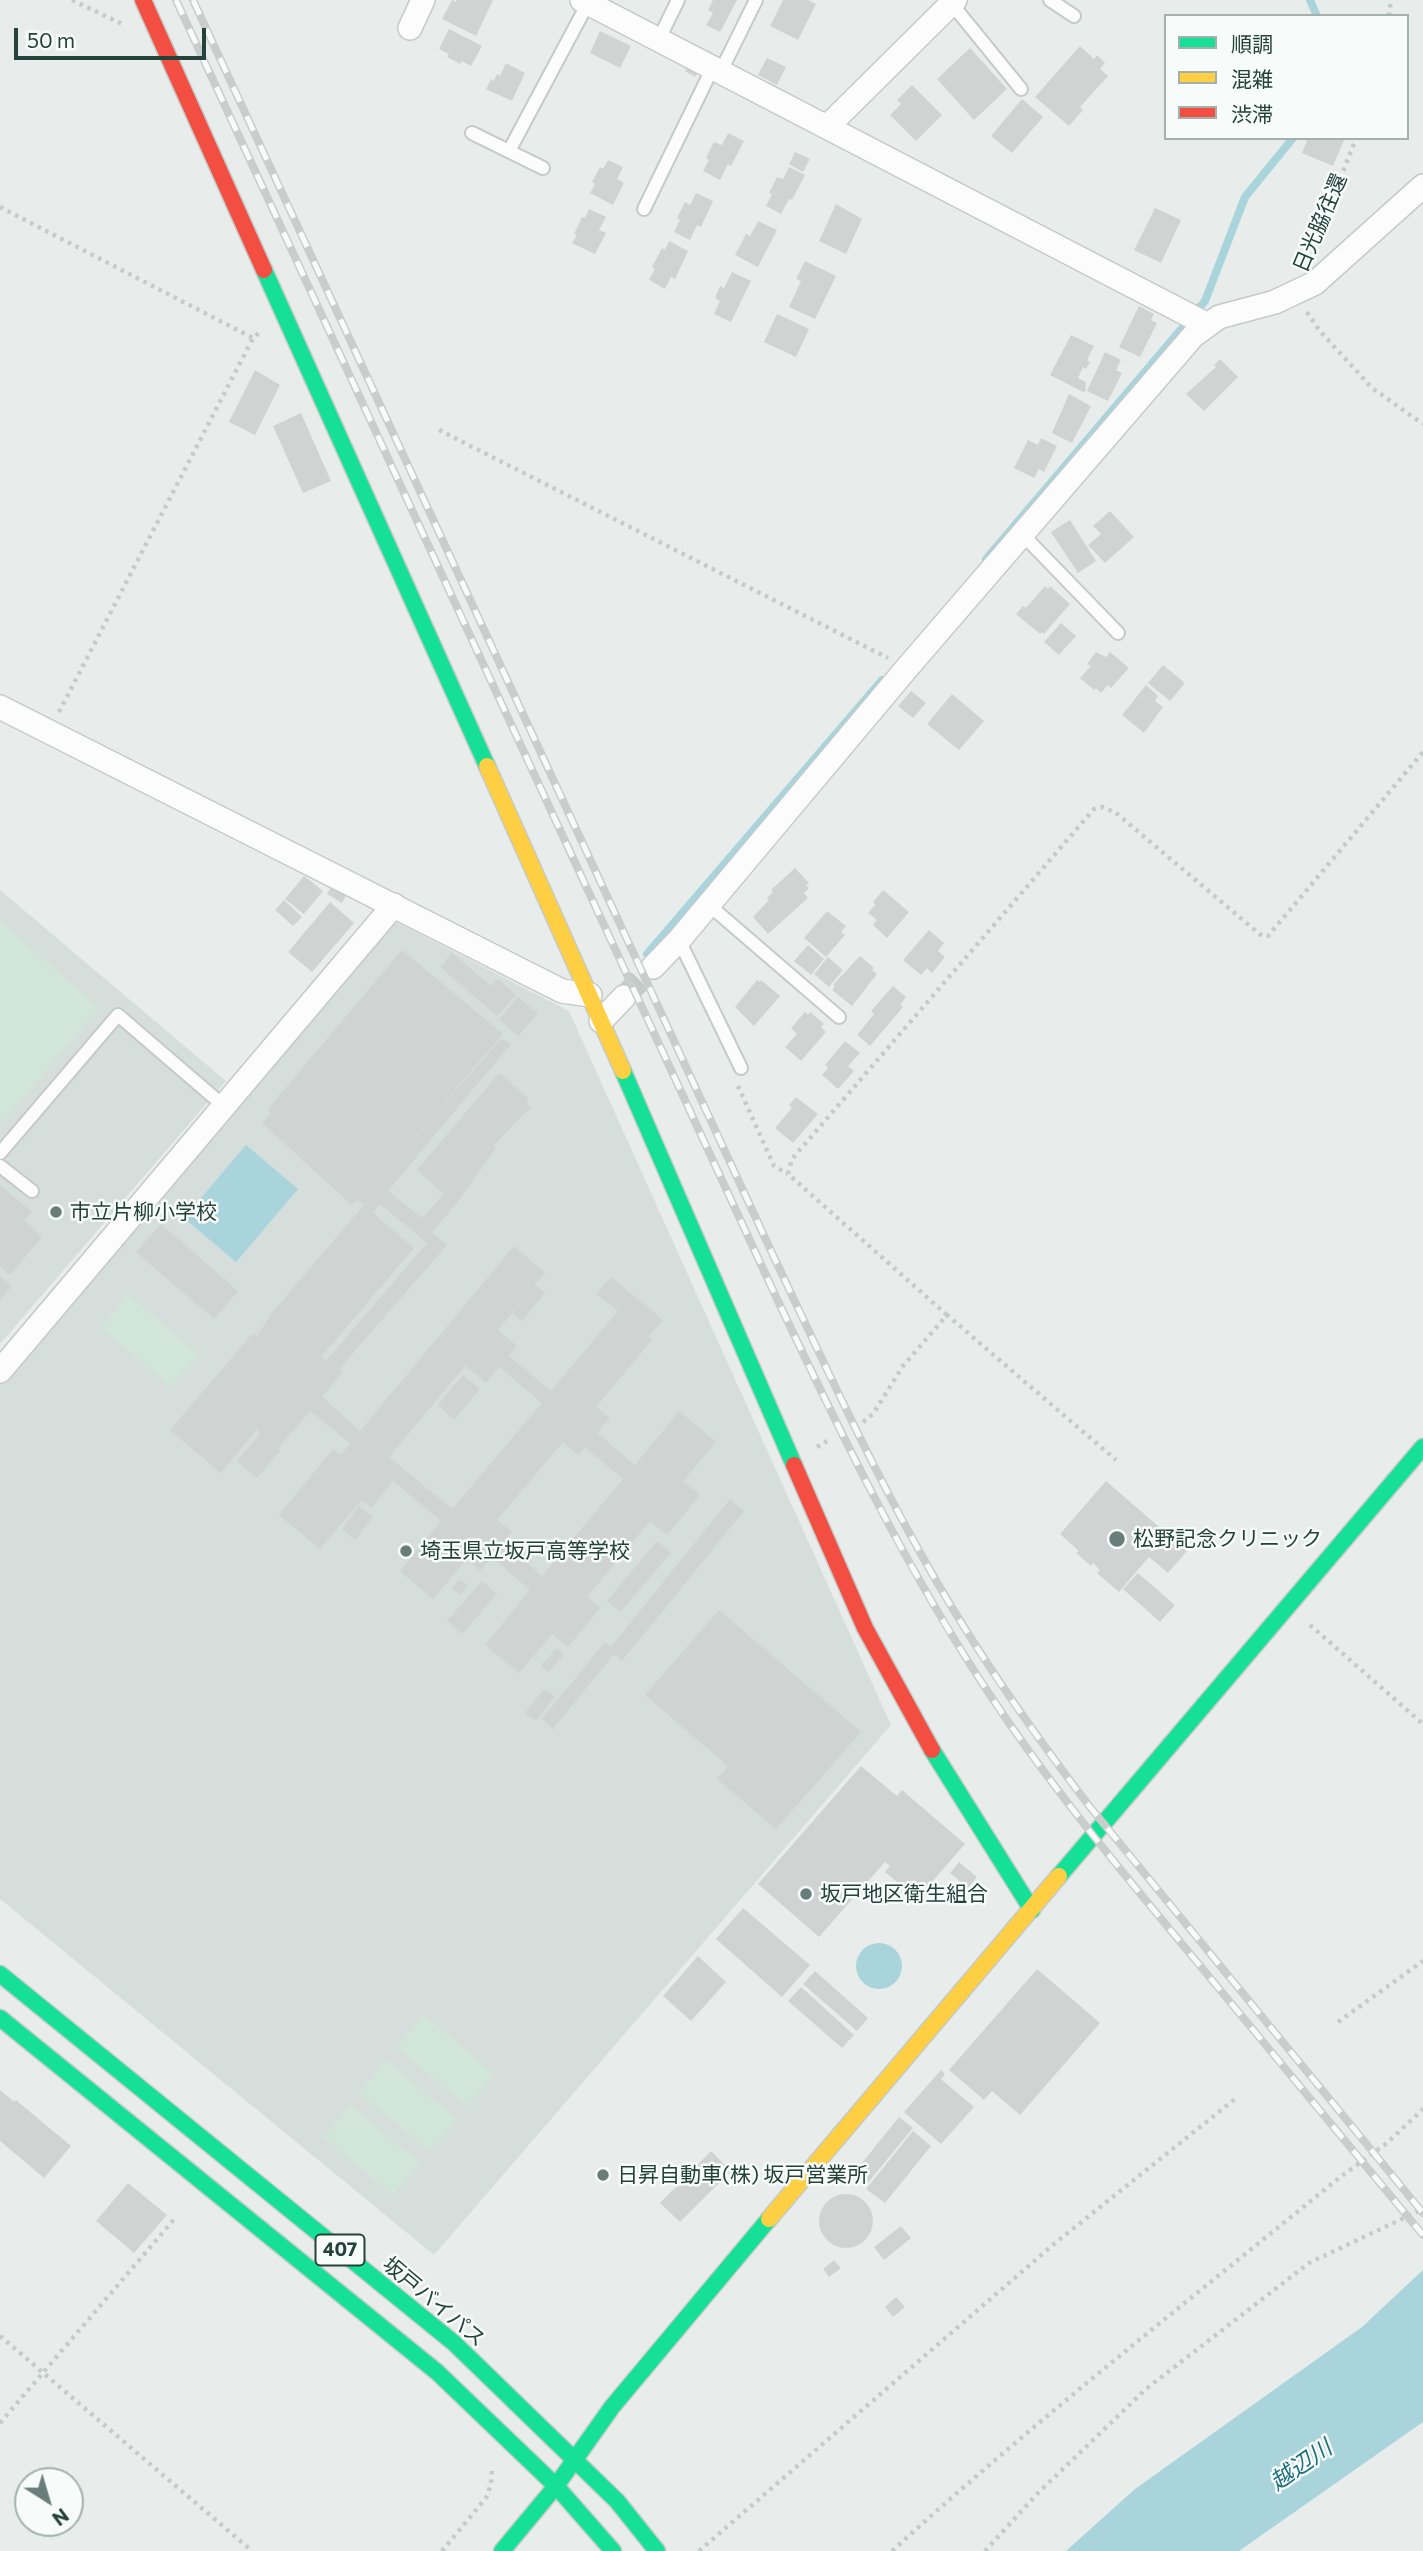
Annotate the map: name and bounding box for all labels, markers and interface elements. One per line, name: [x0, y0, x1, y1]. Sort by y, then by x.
scale bar: [18, 14, 210, 58]
legend: [1164, 14, 1409, 140]
text: 50 m: [27, 27, 75, 52]
text: 順調: [1231, 31, 1273, 56]
text: 混雑: [1231, 66, 1273, 91]
text: 渋滞: [1231, 101, 1273, 126]
street label: 日光脇往還: [1288, 170, 1352, 276]
place label: 市立片柳小学校: [70, 1199, 217, 1225]
marker: 市立片柳小学校: [48, 1204, 64, 1220]
place label: 松野記念クリニック: [1133, 1526, 1322, 1552]
marker: 松野記念クリニック: [1107, 1529, 1127, 1549]
place label: 埼玉県立坂戸高等学校: [420, 1538, 630, 1564]
marker: 埼玉県立坂戸高等学校: [398, 1543, 414, 1559]
place label: 坂戸地区衛生組合: [820, 1881, 988, 1907]
marker: 坂戸地区衛生組合: [798, 1886, 814, 1902]
place label: 日昇自動車(株) 坂戸営業所: [617, 2162, 868, 2188]
marker: 日昇自動車(株) 坂戸営業所: [595, 2167, 611, 2183]
road number: 407: [316, 2234, 364, 2266]
street label: 坂戸バイパス: [378, 2252, 490, 2352]
water label: 越辺川: [1265, 2434, 1337, 2496]
north arrow: [14, 2467, 84, 2537]
text: N: [48, 2504, 73, 2531]

